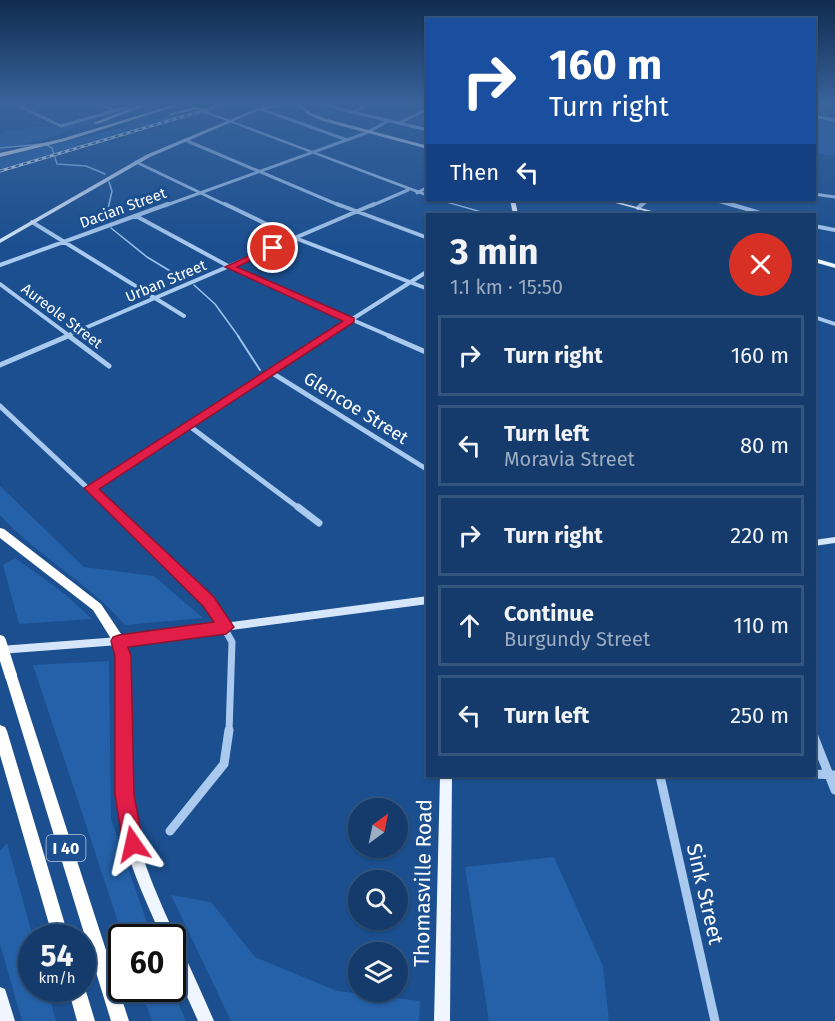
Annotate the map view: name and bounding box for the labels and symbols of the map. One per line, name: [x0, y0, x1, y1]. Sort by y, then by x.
street label: Dacian Street: [77, 184, 169, 232]
pin: [247, 222, 298, 273]
street label: Urban Street: [123, 256, 210, 306]
street label: Aureole Street: [18, 280, 107, 353]
street label: Glencoe Street: [300, 367, 413, 449]
north arrow: [348, 798, 408, 858]
street label: Thomasville Road: [409, 799, 437, 967]
position arrow: [101, 812, 165, 876]
road number: I 40: [46, 835, 86, 861]
street label: Sink Street: [681, 841, 729, 947]
speed limit sign: 60: [108, 924, 186, 1002]

